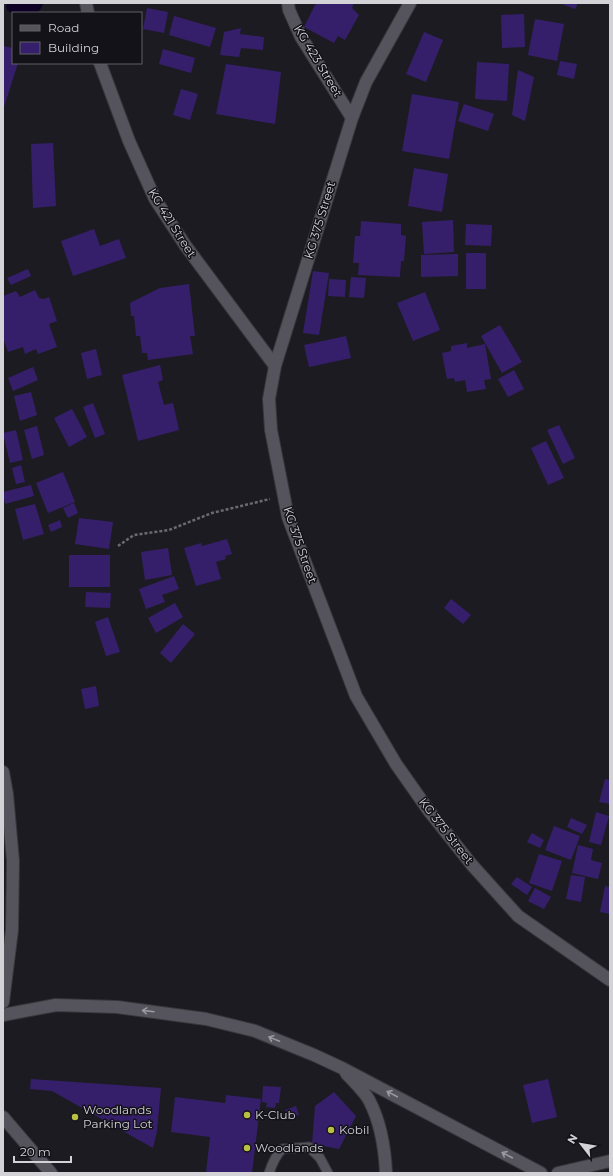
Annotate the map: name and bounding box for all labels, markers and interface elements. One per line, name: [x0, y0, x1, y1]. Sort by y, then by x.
legend: [12, 12, 142, 64]
text: Road: [48, 20, 79, 35]
street label: KG 423 Street: [291, 22, 346, 100]
text: Building: [48, 40, 99, 55]
street label: KG 375 Street: [301, 179, 338, 260]
street label: KG 421 Street: [145, 185, 200, 260]
street label: KG 375 Street: [280, 505, 321, 585]
street label: KG 375 Street: [416, 794, 477, 867]
one-way arrow: [142, 1007, 155, 1015]
one-way arrow: [269, 1034, 281, 1042]
one-way arrow: [386, 1090, 398, 1097]
place label: Woodlands Parking Lot: [83, 1102, 153, 1131]
place label: K-Club: [255, 1107, 296, 1122]
marker: K-Club: [242, 1110, 252, 1120]
marker: Woodlands Parking Lot: [70, 1112, 80, 1122]
place label: Kobil: [339, 1122, 369, 1137]
north arrow: [561, 1124, 601, 1164]
marker: Kobil: [326, 1125, 336, 1135]
text: N: [564, 1131, 581, 1146]
scale bar: [14, 1138, 71, 1164]
place label: Woodlands: [255, 1140, 323, 1155]
marker: Woodlands: [242, 1143, 252, 1153]
text: 20 m: [20, 1144, 51, 1159]
one-way arrow: [501, 1151, 513, 1158]

